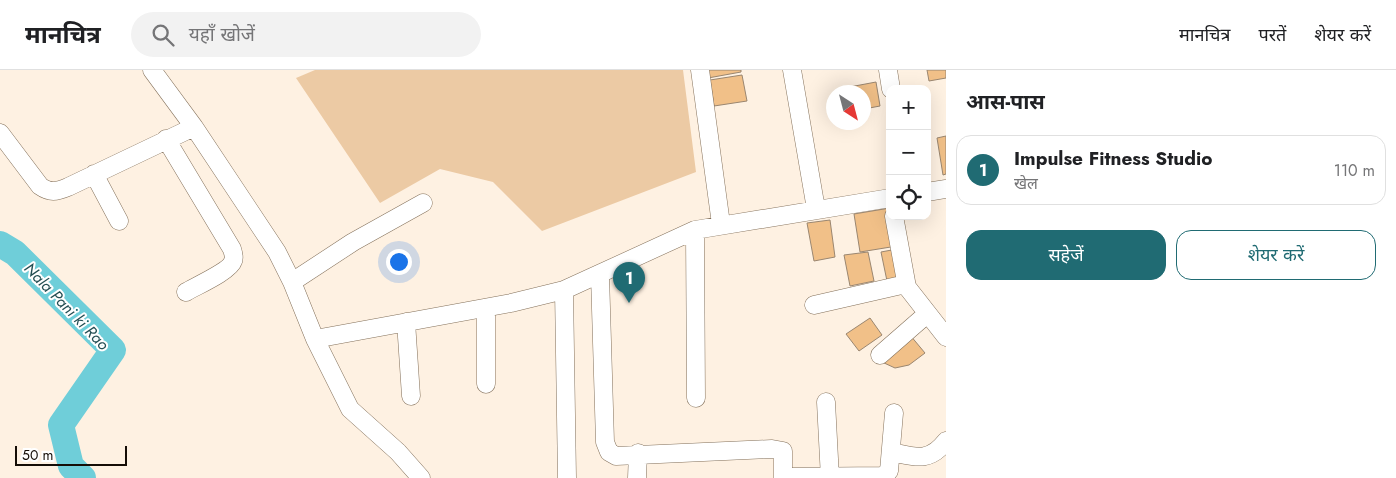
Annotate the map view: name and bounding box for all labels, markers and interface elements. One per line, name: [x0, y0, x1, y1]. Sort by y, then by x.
search box: [131, 12, 481, 57]
text: मानचित्र: [25, 17, 101, 52]
icon: search: [149, 21, 177, 49]
text: यहाँ खोजें: [189, 21, 255, 48]
text: मानचित्र: [1179, 22, 1231, 48]
text: परतें: [1259, 22, 1286, 48]
text: शेयर करें: [1314, 22, 1371, 48]
north arrow: [826, 85, 871, 130]
map controls: [886, 85, 931, 220]
button: +: [886, 85, 931, 130]
text: आस-पास: [966, 87, 1045, 117]
button: −: [886, 130, 931, 175]
text: Impulse Fitness Studio: [1014, 145, 1212, 172]
text: 1: [979, 159, 987, 182]
text: 110 m: [1334, 159, 1375, 182]
text: खेल: [1014, 172, 1038, 195]
button: locate: [886, 175, 931, 220]
button: सहेजें: [966, 230, 1166, 280]
button: शेयर करें: [1176, 230, 1376, 280]
your location: [386, 249, 412, 275]
water label: Nala Pani ki Rao: [19, 257, 115, 356]
pin: 1: [613, 262, 645, 303]
scale bar: [15, 443, 128, 466]
text: 50 m: [22, 445, 53, 465]

